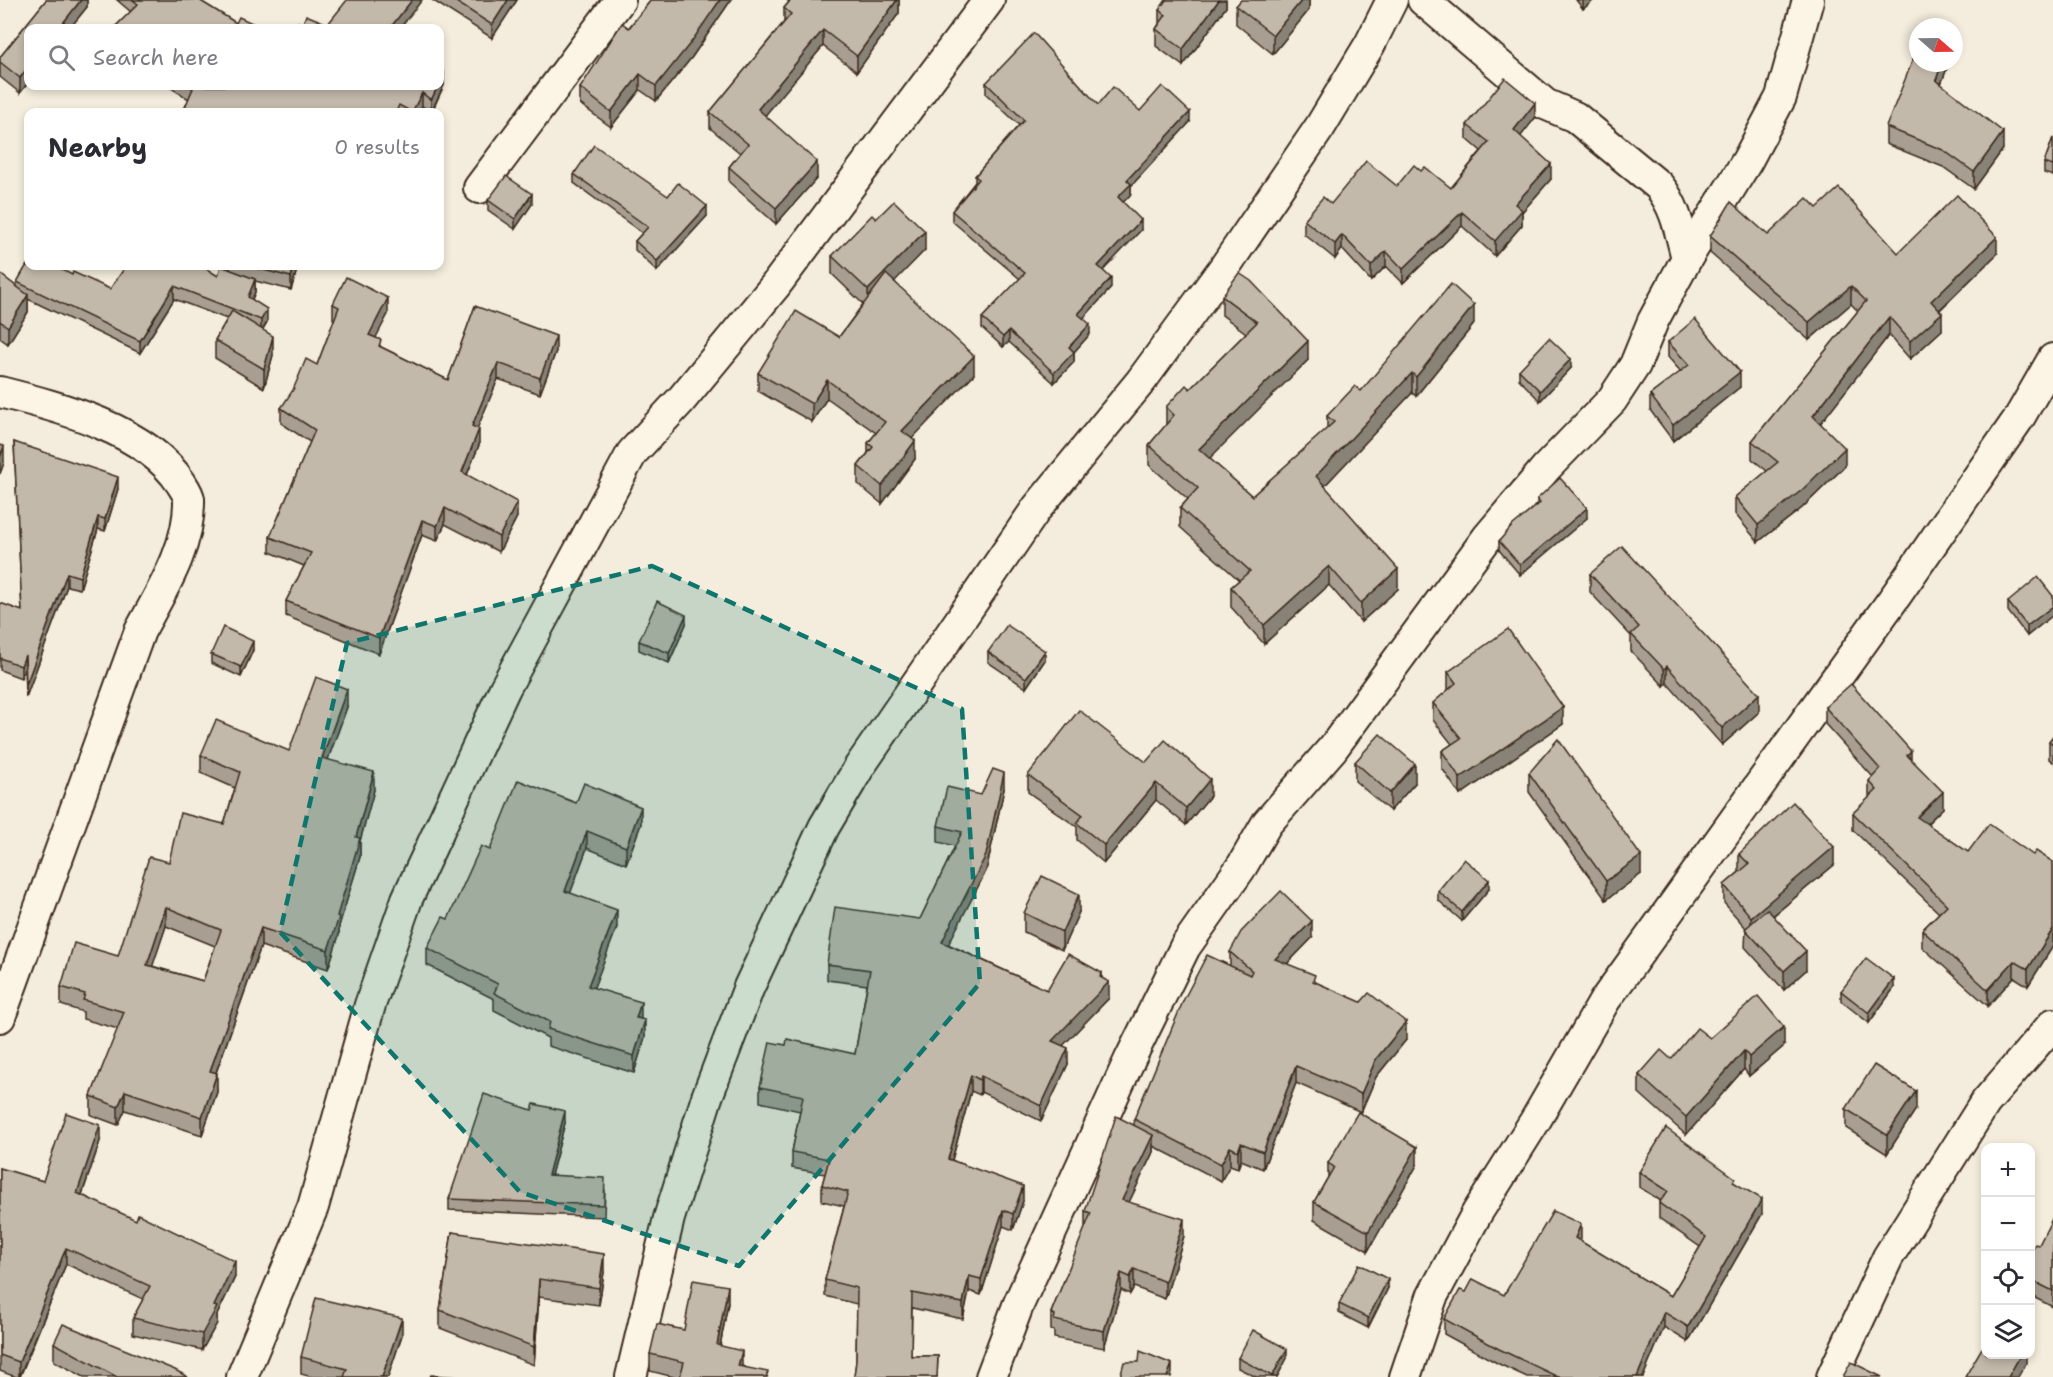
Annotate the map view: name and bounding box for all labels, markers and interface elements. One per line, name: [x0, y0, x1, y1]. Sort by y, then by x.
north arrow: [1909, 18, 1963, 72]
search box: [24, 24, 444, 90]
icon: search: [45, 41, 78, 74]
text: Search here: [93, 43, 219, 72]
text: Nearby: [48, 130, 147, 165]
text: 0 results: [334, 134, 420, 160]
map controls: [1981, 1143, 2035, 1359]
button: +: [1981, 1143, 2035, 1197]
button: −: [1981, 1197, 2035, 1251]
button: locate: [1981, 1251, 2035, 1305]
button: layers: [1981, 1305, 2035, 1359]

